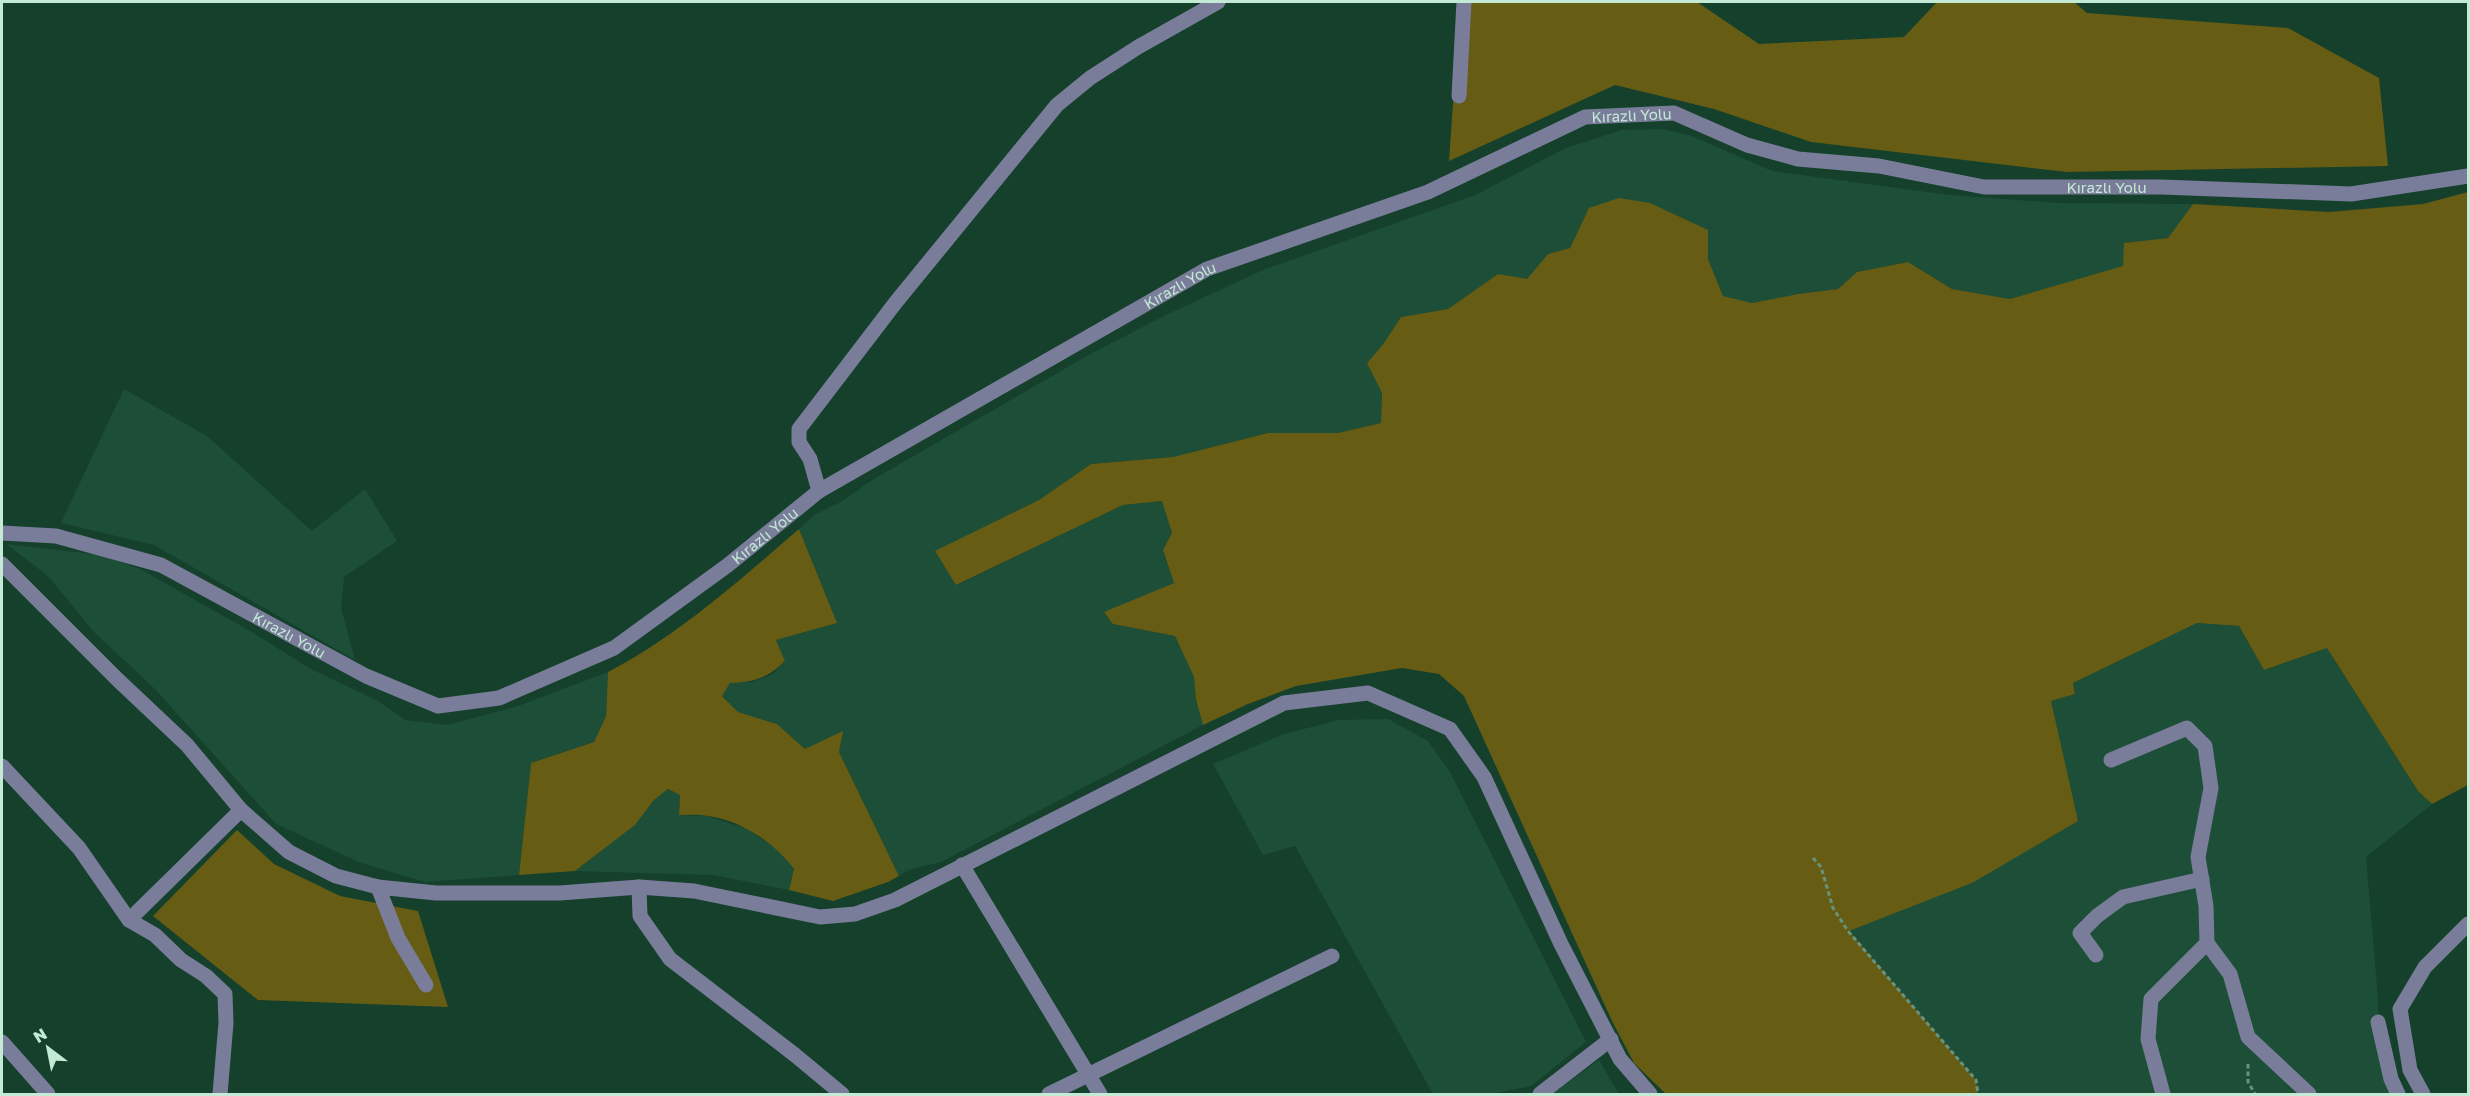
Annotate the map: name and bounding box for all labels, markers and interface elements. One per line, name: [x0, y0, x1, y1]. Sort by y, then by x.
street label: Kırazlı Yolu: [1591, 104, 1672, 126]
street label: Kırazlı Yolu: [2066, 178, 2147, 196]
street label: Kırazlı Yolu: [1141, 258, 1218, 312]
street label: Kırazlı Yolu: [728, 503, 801, 568]
street label: Kırazlı Yolu: [250, 608, 329, 662]
north arrow: [18, 1018, 78, 1078]
text: N: [30, 1024, 51, 1047]

